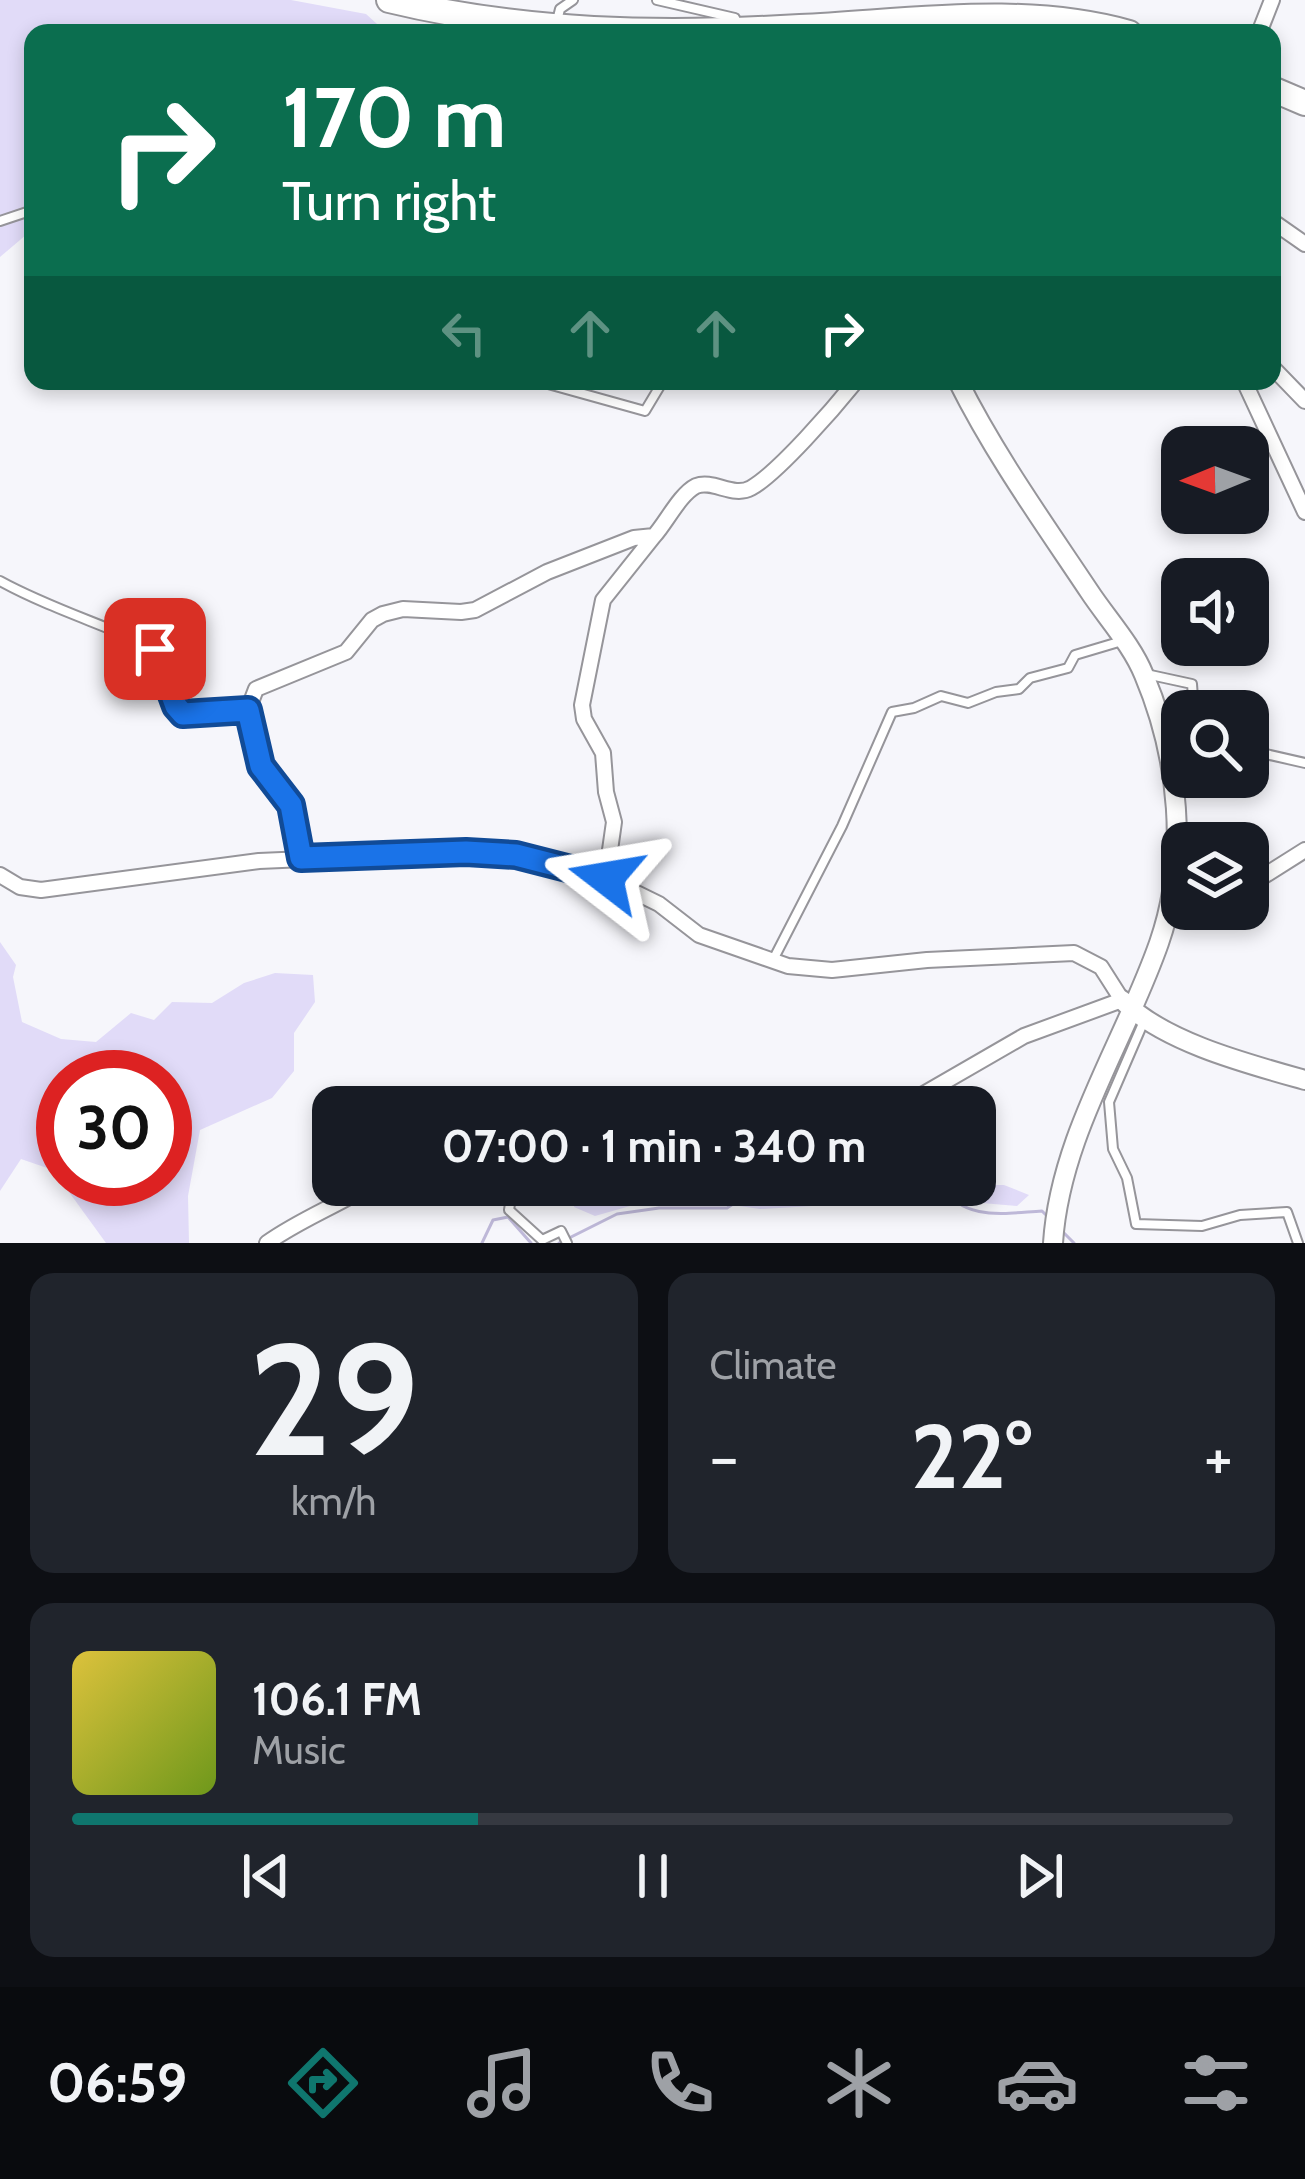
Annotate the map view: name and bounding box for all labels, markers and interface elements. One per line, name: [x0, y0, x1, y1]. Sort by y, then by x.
text: 170 m: [282, 66, 506, 168]
icon: right: [84, 72, 240, 228]
text: Turn right: [282, 168, 496, 234]
icon: left: [431, 300, 497, 366]
icon: ahead: [557, 300, 623, 366]
icon: ahead: [683, 300, 749, 366]
icon: right: [809, 300, 875, 366]
north arrow: [1161, 426, 1269, 534]
map controls: [1161, 426, 1269, 930]
button: sound: [1161, 558, 1269, 666]
pin: [104, 598, 206, 700]
icon: arrive: [122, 616, 188, 682]
button: search: [1161, 690, 1269, 798]
position arrow: [543, 815, 669, 941]
button: layers: [1161, 822, 1269, 930]
speed limit sign: 30: [36, 1050, 192, 1206]
text: 07:00 · 1 min · 340 m: [442, 1119, 866, 1173]
text: 29: [249, 1304, 419, 1494]
text: Climate: [710, 1341, 836, 1389]
text: 22°: [911, 1401, 1032, 1511]
text: −: [710, 1416, 739, 1497]
text: +: [1204, 1416, 1233, 1497]
text: km/h: [291, 1477, 376, 1525]
text: 106.1 FM: [252, 1672, 422, 1726]
text: Music: [252, 1726, 346, 1774]
icon: previous: [233, 1843, 299, 1909]
icon: pause: [620, 1843, 686, 1909]
icon: next: [1007, 1843, 1073, 1909]
icon: directions: [281, 2041, 365, 2125]
icon: music: [460, 2041, 544, 2125]
icon: phone: [638, 2041, 722, 2125]
icon: climate: [817, 2041, 901, 2125]
icon: car: [995, 2041, 1079, 2125]
icon: filters: [1174, 2041, 1258, 2125]
text: 06:59: [47, 2050, 187, 2116]

